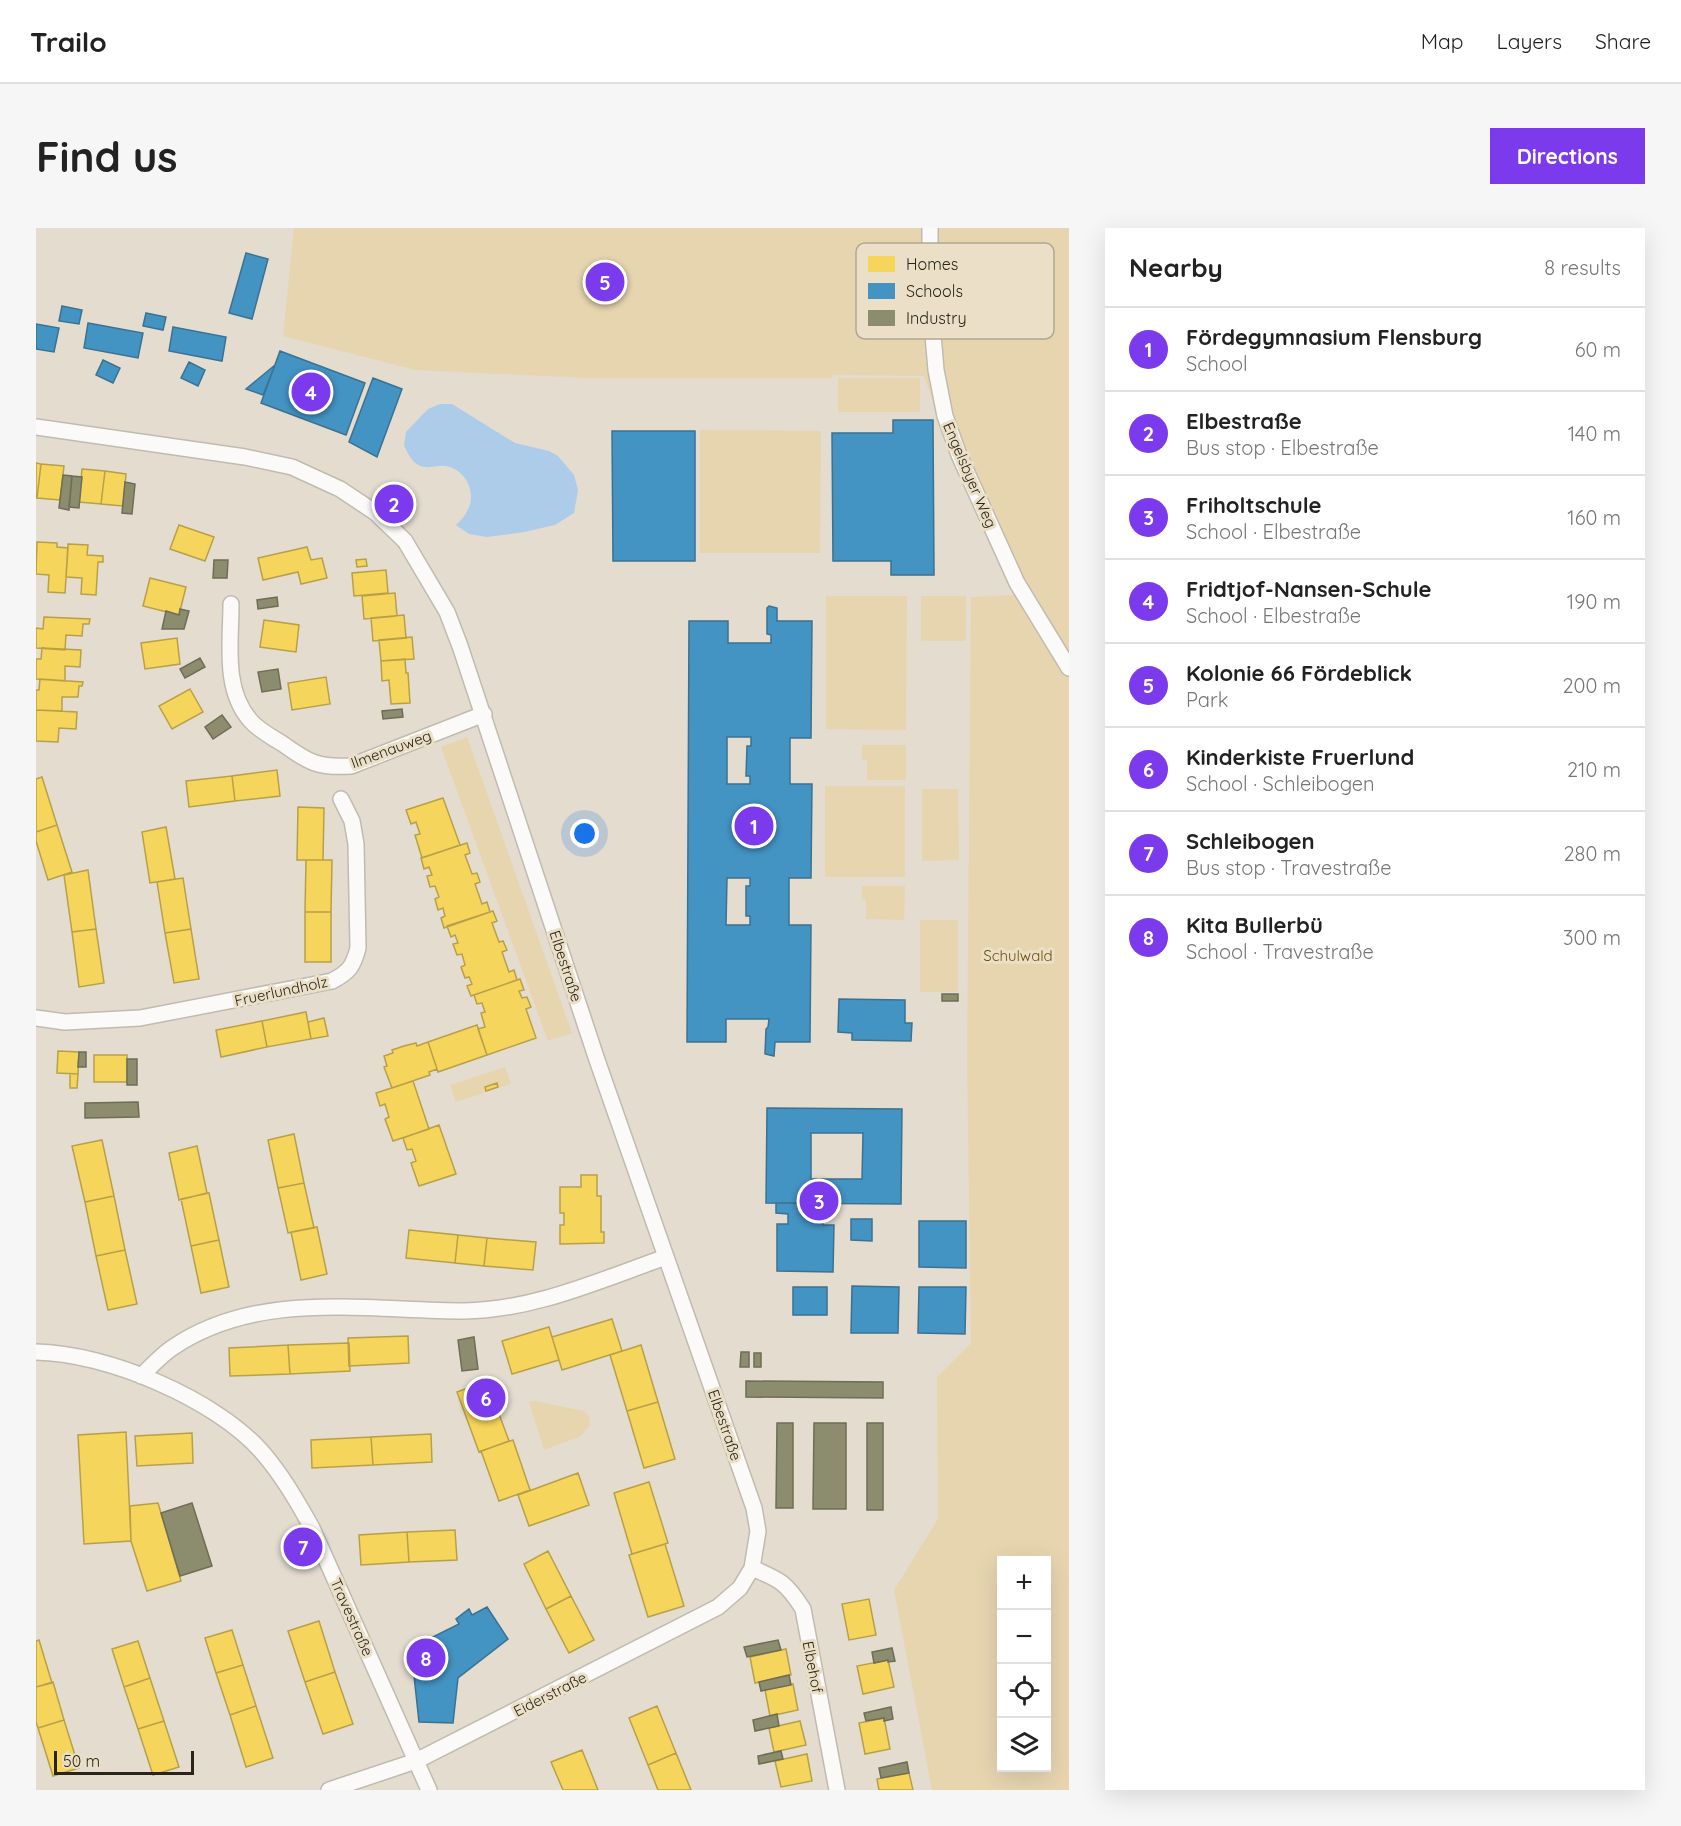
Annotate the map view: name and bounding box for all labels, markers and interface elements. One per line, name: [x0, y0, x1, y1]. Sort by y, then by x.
text: Trailo: [30, 24, 107, 59]
text: Map: [1421, 28, 1464, 54]
text: Layers: [1497, 28, 1562, 54]
text: Share: [1595, 28, 1651, 54]
button: Directions: [1490, 128, 1645, 184]
text: Find us: [36, 130, 178, 183]
legend: [856, 243, 1054, 339]
text: Nearby: [1129, 251, 1223, 284]
text: Homes: [906, 254, 958, 274]
text: 8 results: [1544, 255, 1621, 280]
pin: 5: [586, 260, 624, 304]
text: Schools: [906, 281, 963, 301]
text: Industry: [906, 308, 966, 328]
text: Fördegymnasium Flensburg: [1186, 323, 1482, 351]
text: 1: [1145, 337, 1152, 362]
text: 60 m: [1575, 337, 1621, 362]
text: School: [1186, 351, 1248, 376]
pin: 4: [292, 370, 330, 414]
text: Elbestraße: [1186, 407, 1302, 435]
street label: Engelsbyer Weg: [939, 419, 1001, 531]
text: 2: [1143, 421, 1154, 446]
text: 140 m: [1568, 421, 1621, 446]
text: Bus stop · Elbestraße: [1186, 435, 1379, 460]
pin: 2: [374, 482, 414, 526]
text: Friholtschule: [1186, 491, 1321, 519]
text: 3: [1143, 505, 1154, 530]
text: 160 m: [1567, 505, 1621, 530]
text: School · Elbestraße: [1186, 519, 1361, 544]
text: Fridtjof-Nansen-Schule: [1186, 575, 1431, 603]
text: 4: [1143, 589, 1154, 614]
text: 190 m: [1567, 589, 1621, 614]
text: School · Elbestraße: [1186, 603, 1361, 628]
text: Kolonie 66 Fördeblick: [1186, 659, 1412, 687]
text: 5: [1143, 673, 1154, 698]
text: 200 m: [1562, 673, 1621, 698]
text: Park: [1186, 687, 1228, 712]
street label: Ilmenauweg: [348, 726, 434, 772]
text: Kinderkiste Fruerlund: [1186, 743, 1414, 771]
text: 6: [1143, 757, 1154, 782]
text: 210 m: [1567, 757, 1621, 782]
text: School · Schleibogen: [1186, 771, 1375, 796]
pin: 1: [734, 804, 774, 848]
your location: [570, 819, 599, 848]
text: Schleibogen: [1186, 827, 1315, 855]
text: 7: [1143, 841, 1154, 866]
text: 280 m: [1564, 841, 1621, 866]
text: Bus stop · Travestraße: [1186, 855, 1391, 880]
text: Kita Bullerbü: [1186, 911, 1323, 939]
text: 8: [1143, 925, 1154, 950]
text: 300 m: [1563, 925, 1621, 950]
street label: Elbestraße: [546, 928, 586, 1004]
text: School · Travestraße: [1186, 939, 1374, 964]
park label: Schulwald: [983, 946, 1053, 965]
street label: Fruerlundholz: [233, 972, 329, 1010]
pin: 3: [800, 1178, 838, 1224]
pin: 6: [466, 1376, 506, 1420]
street label: Elbestraße: [704, 1387, 746, 1463]
pin: 7: [284, 1524, 322, 1570]
map controls: [997, 1556, 1051, 1772]
button: +: [997, 1556, 1051, 1610]
street label: Travestraße: [326, 1575, 378, 1659]
button: −: [997, 1610, 1051, 1664]
pin: 8: [406, 1636, 446, 1680]
street label: Elbehof: [799, 1639, 827, 1695]
button: locate: [997, 1664, 1051, 1718]
street label: Eiderstraße: [510, 1667, 590, 1721]
button: layers: [997, 1718, 1051, 1772]
scale bar: [54, 1748, 194, 1776]
text: 50 m: [63, 1751, 100, 1771]

